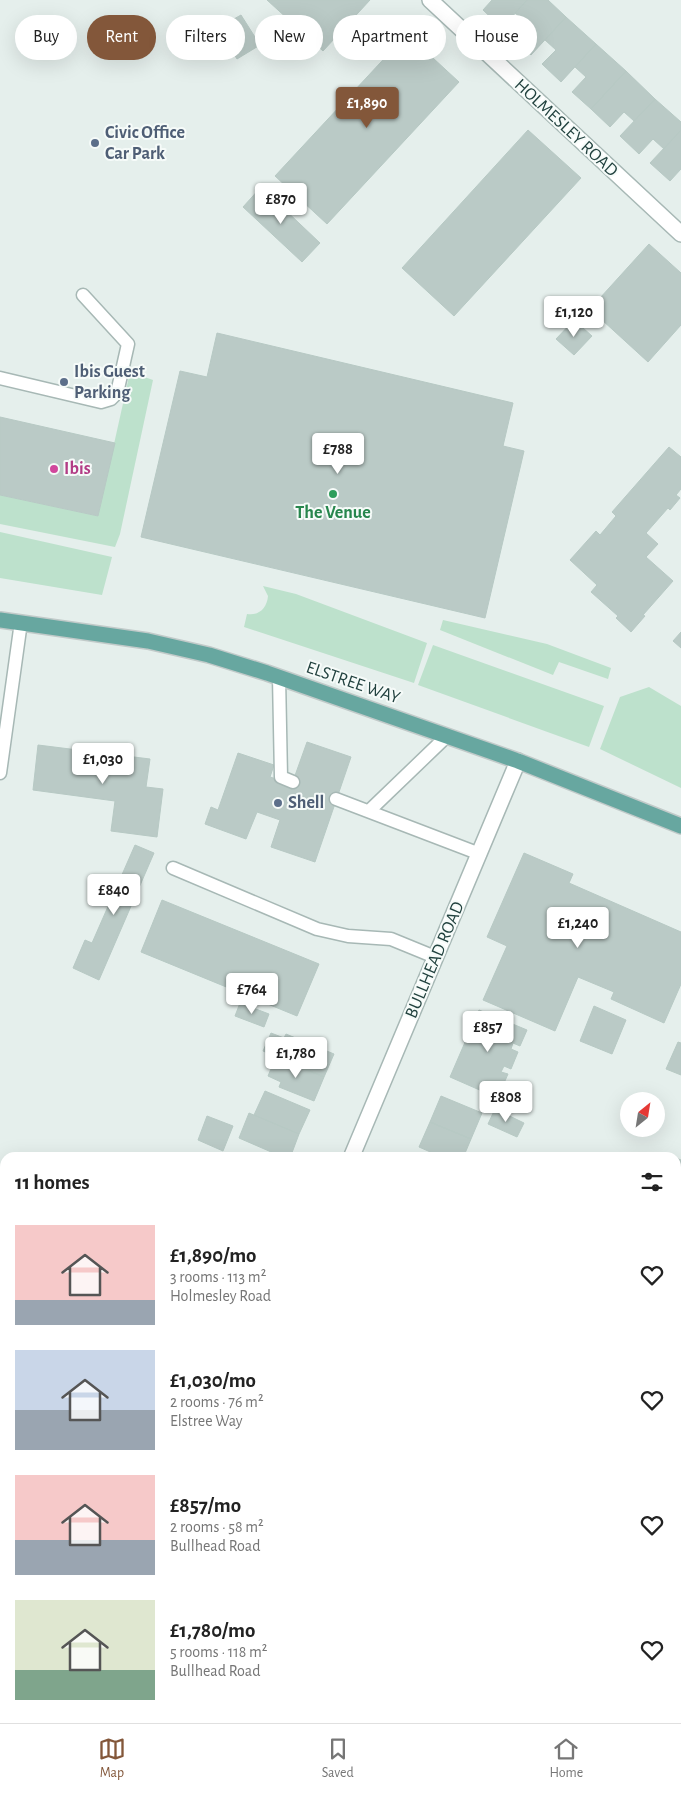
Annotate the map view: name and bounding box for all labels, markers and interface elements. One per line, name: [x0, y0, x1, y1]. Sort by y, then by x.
chip: Buy: [15, 15, 77, 60]
chip: Rent: [87, 15, 156, 60]
chip: Filters: [166, 15, 245, 60]
chip: New: [255, 15, 323, 60]
chip: Apartment: [333, 15, 446, 60]
chip: House: [456, 15, 537, 60]
street label: HOLMESLEY ROAD: [511, 76, 621, 180]
pin: £1,890: [326, 86, 408, 129]
text: £1,890: [347, 95, 387, 111]
place label: Civic Office Car Park: [105, 124, 185, 163]
marker: Civic Office Car Park: [89, 137, 101, 149]
pin: £870: [251, 182, 311, 225]
text: £870: [266, 191, 296, 207]
pin: £1,120: [533, 296, 615, 338]
text: £1,120: [555, 304, 593, 320]
place label: Ibis Guest Parking: [74, 363, 145, 402]
marker: Ibis Guest Parking: [58, 376, 70, 388]
pin: £788: [308, 432, 368, 475]
text: £788: [323, 441, 353, 457]
place label: Ibis: [64, 460, 91, 478]
marker: Ibis: [48, 463, 60, 475]
marker: The Venue: [327, 488, 339, 500]
place label: The Venue: [295, 504, 371, 522]
street label: ELSTREE WAY: [304, 658, 403, 708]
pin: £1,030: [62, 742, 144, 785]
text: £1,030: [83, 751, 123, 767]
place label: Shell: [288, 794, 324, 812]
marker: Shell: [272, 797, 284, 809]
pin: £840: [84, 874, 144, 916]
text: £840: [98, 882, 130, 898]
street label: BULLHEAD ROAD: [402, 899, 468, 1021]
pin: £1,240: [537, 906, 619, 949]
text: £1,240: [558, 915, 598, 931]
pin: £764: [222, 972, 282, 1015]
text: £764: [237, 981, 267, 997]
pin: £857: [458, 1010, 518, 1053]
text: £857: [474, 1019, 502, 1035]
pin: £1,780: [255, 1036, 337, 1079]
text: £1,780: [276, 1045, 316, 1061]
pin: £808: [476, 1080, 536, 1123]
text: £808: [490, 1089, 522, 1105]
north arrow: [620, 1092, 665, 1138]
map controls: [620, 1092, 665, 1137]
icon: filters: [638, 1168, 666, 1196]
text: 11 homes: [15, 1172, 90, 1193]
icon: home: [55, 1245, 115, 1305]
text: £1,890/mo: [170, 1245, 256, 1266]
icon: heart: [638, 1261, 666, 1289]
text: 3 rooms · 113 m²: [170, 1269, 266, 1285]
text: Holmesley Road: [170, 1288, 271, 1304]
icon: home: [55, 1370, 115, 1430]
text: £1,030/mo: [170, 1370, 256, 1391]
icon: heart: [638, 1386, 666, 1414]
text: 2 rooms · 76 m²: [170, 1394, 264, 1410]
text: Elstree Way: [170, 1413, 243, 1429]
icon: home: [55, 1495, 115, 1555]
text: £857/mo: [170, 1495, 241, 1516]
icon: heart: [638, 1511, 666, 1539]
text: 2 rooms · 58 m²: [170, 1519, 264, 1535]
text: Bullhead Road: [170, 1538, 260, 1554]
icon: home: [55, 1620, 115, 1680]
text: £1,780/mo: [170, 1620, 255, 1641]
icon: heart: [638, 1636, 666, 1664]
text: 5 rooms · 118 m²: [170, 1644, 267, 1660]
text: Bullhead Road: [170, 1663, 260, 1679]
tab: Map: [98, 1735, 126, 1782]
tab: Saved: [322, 1735, 354, 1782]
tab: Home: [549, 1735, 583, 1782]

